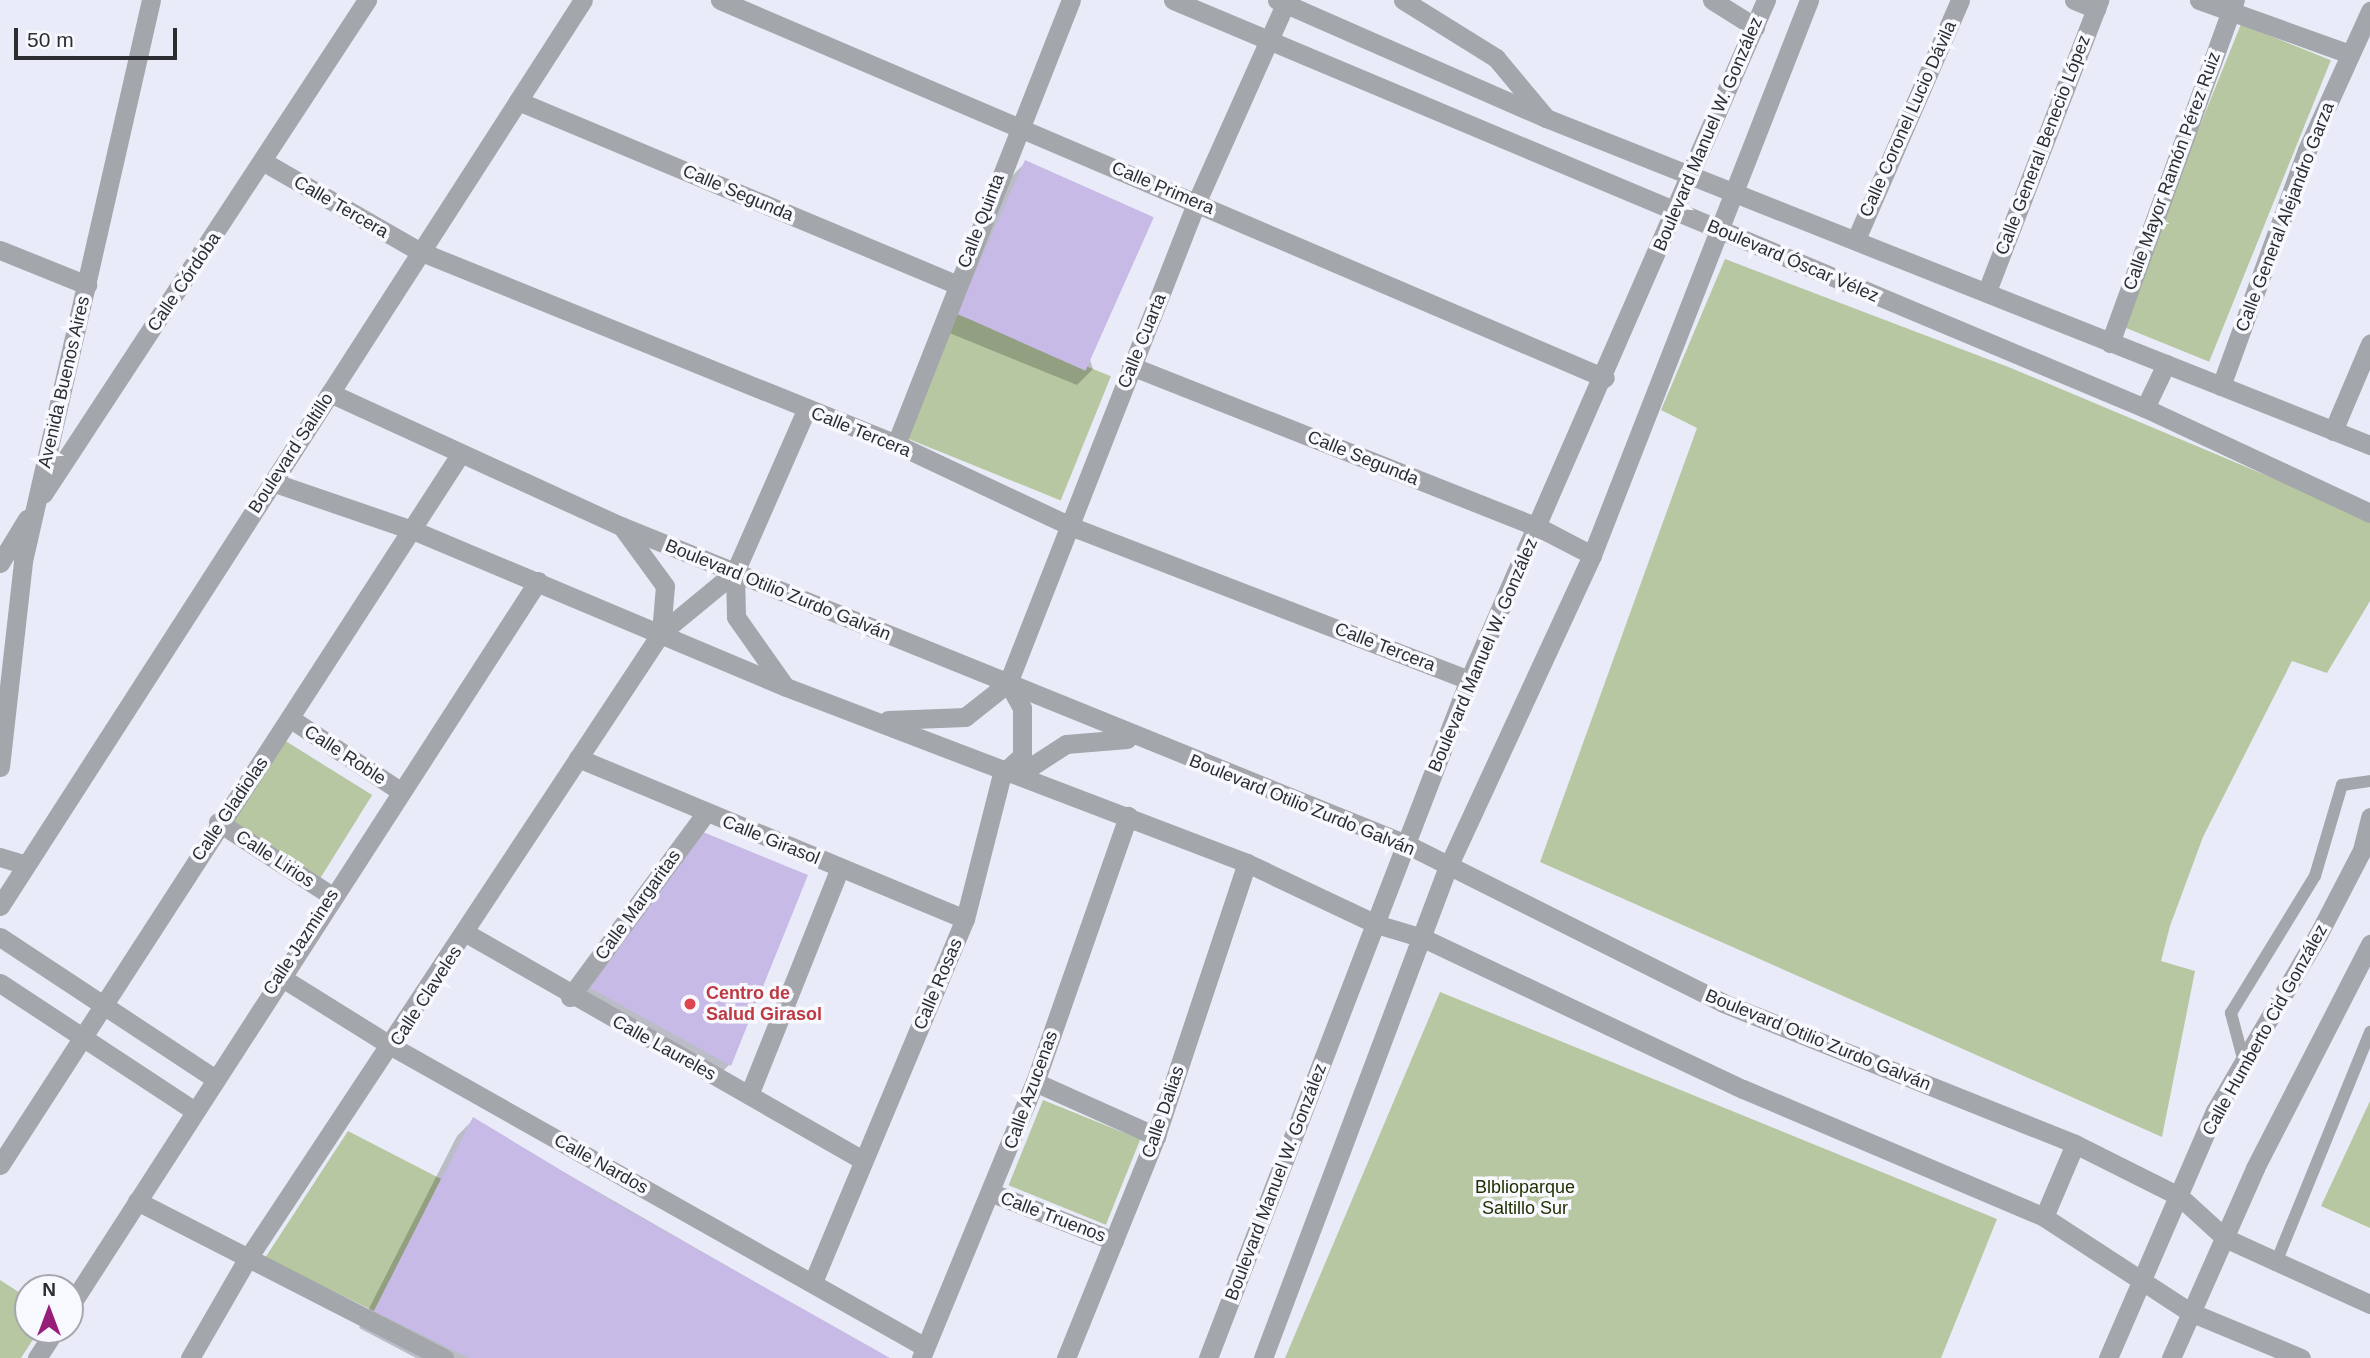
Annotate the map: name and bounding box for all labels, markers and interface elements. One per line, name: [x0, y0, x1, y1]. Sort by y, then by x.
scale bar: [18, 14, 180, 58]
street label: Boulevard Manuel W. González: [1649, 14, 1767, 254]
street label: Calle Coronel Lucio Dávila: [1855, 18, 1961, 220]
text: 50 m: [27, 28, 74, 51]
street label: Calle General Benecio López: [1991, 32, 2095, 258]
street label: Calle Mayor Ramón Pérez Ruiz: [2119, 49, 2225, 293]
street label: Calle General Alejandro Garza: [2231, 99, 2339, 335]
street label: Calle Primera: [1109, 157, 1217, 219]
street label: Calle Segunda: [679, 160, 797, 226]
street label: Calle Tercera: [290, 171, 392, 243]
street label: Calle Quinta: [953, 171, 1009, 271]
street label: Boulevard Óscar Vélez: [1704, 215, 1882, 307]
street label: Calle Córdoba: [143, 228, 225, 336]
street label: Calle Cuarta: [1113, 291, 1171, 391]
street label: Avenida Buenos Aires: [34, 293, 94, 471]
street label: Boulevard Saltillo: [244, 389, 338, 517]
street label: Calle Tercera: [808, 402, 914, 462]
street label: Calle Segunda: [1304, 426, 1422, 490]
street label: Boulevard Otilio Zurdo Galván: [662, 535, 894, 645]
street label: Boulevard Manuel W. González: [1424, 535, 1542, 775]
street label: Calle Tercera: [1332, 618, 1438, 676]
street label: Calle Roble: [300, 721, 390, 789]
street label: Boulevard Otilio Zurdo Galván: [1186, 750, 1418, 860]
street label: Calle Gladiolas: [187, 753, 273, 865]
street label: Calle Girasol: [719, 811, 823, 869]
street label: Calle Lirios: [232, 826, 318, 892]
street label: Calle Margaritas: [591, 846, 685, 964]
street label: Calle Jazmines: [259, 885, 343, 999]
street label: Calle Humberto Cid González: [2198, 921, 2332, 1139]
street label: Calle Rosas: [909, 935, 967, 1033]
street label: Calle Claveles: [386, 942, 466, 1050]
place label: Centro de Salud Girasol: [706, 983, 822, 1026]
street label: Boulevard Otilio Zurdo Galván: [1702, 985, 1934, 1095]
marker: Centro de Salud Girasol: [680, 994, 700, 1014]
street label: Calle Laureles: [608, 1011, 720, 1085]
street label: Calle Azucenas: [999, 1028, 1063, 1152]
street label: Boulevard Manuel W. González: [1221, 1060, 1331, 1304]
street label: Calle Dalias: [1137, 1063, 1189, 1161]
street label: Calle Nardos: [550, 1129, 652, 1199]
park label: Blblioparque Saltillo Sur: [1475, 1177, 1575, 1220]
street label: Calle Truenos: [997, 1187, 1109, 1247]
north arrow: [14, 1274, 84, 1344]
text: N: [42, 1279, 56, 1300]

